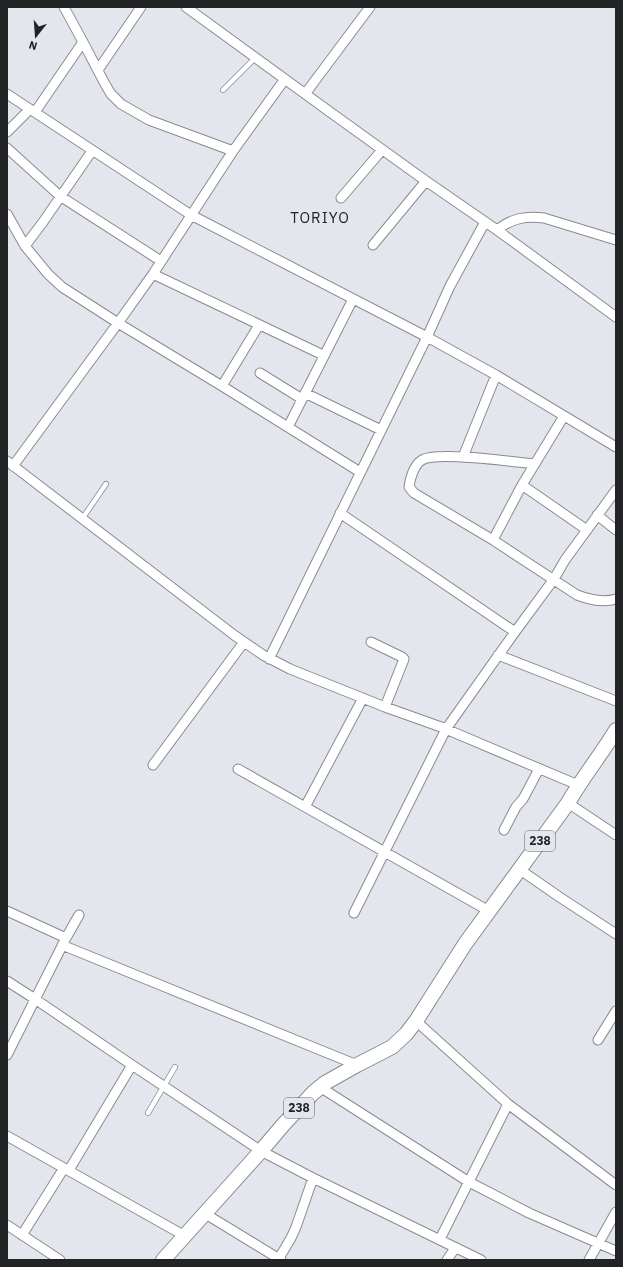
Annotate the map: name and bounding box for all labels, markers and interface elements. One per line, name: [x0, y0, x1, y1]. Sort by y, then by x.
north arrow: [16, 16, 56, 56]
text: N: [27, 38, 39, 53]
district label: TORIYO: [290, 208, 350, 227]
road number: 238: [525, 831, 555, 851]
road number: 238: [284, 1098, 314, 1118]

